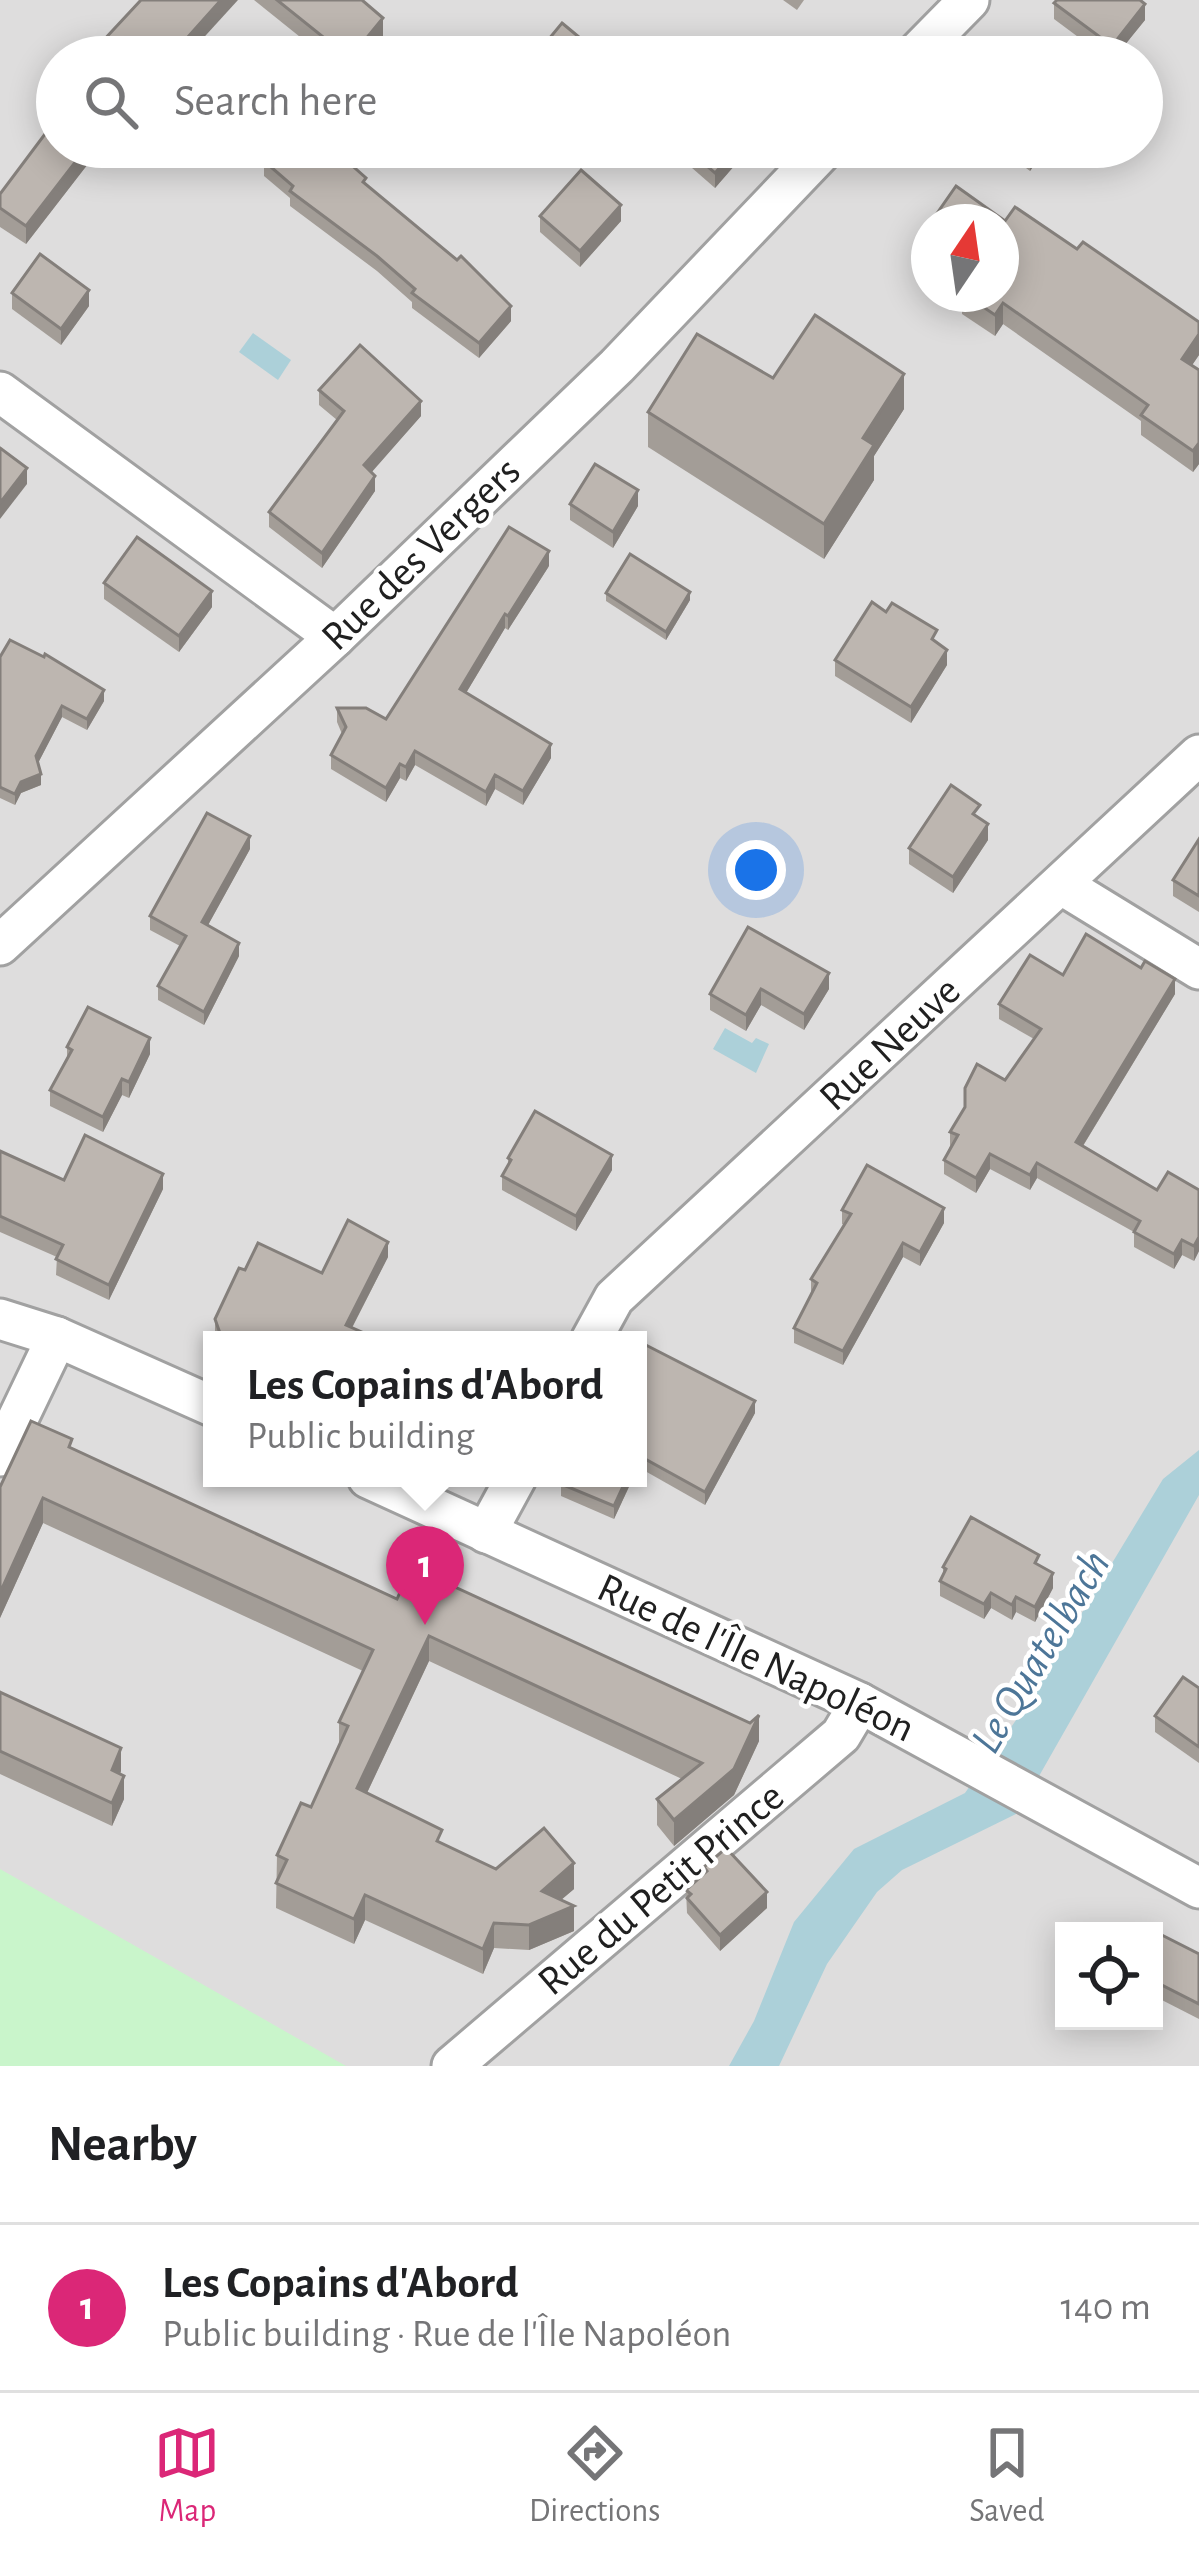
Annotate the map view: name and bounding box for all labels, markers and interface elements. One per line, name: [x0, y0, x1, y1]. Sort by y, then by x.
search box: [36, 36, 1163, 168]
icon: search: [78, 69, 144, 135]
text: Search here: [174, 79, 377, 124]
north arrow: [911, 204, 1019, 312]
street label: Rue des Vergers: [314, 449, 528, 659]
your location: [726, 840, 786, 900]
street label: Rue Neuve: [812, 969, 968, 1119]
popup: [203, 1331, 647, 1487]
text: Les Copains d'Abord: [247, 1363, 603, 1408]
text: Public building: [247, 1417, 475, 1456]
pin: 1: [386, 1526, 464, 1625]
water label: Le Quatelbach: [963, 1543, 1119, 1761]
street label: Rue de l'Île Napoléon: [591, 1564, 922, 1750]
street label: Rue du Petit Prince: [530, 1775, 792, 2003]
map controls: [1055, 1922, 1163, 2030]
button: locate: [1055, 1922, 1163, 2030]
text: Nearby: [48, 2119, 197, 2170]
text: Les Copains d'Abord: [162, 2261, 519, 2306]
text: 1: [80, 2288, 94, 2327]
text: 140 m: [1061, 2288, 1151, 2327]
text: Public building · Rue de l'Île Napoléon: [162, 2315, 731, 2354]
tab: Map: [154, 2420, 220, 2532]
tab: Directions: [529, 2420, 660, 2532]
tab: Saved: [969, 2420, 1045, 2532]

